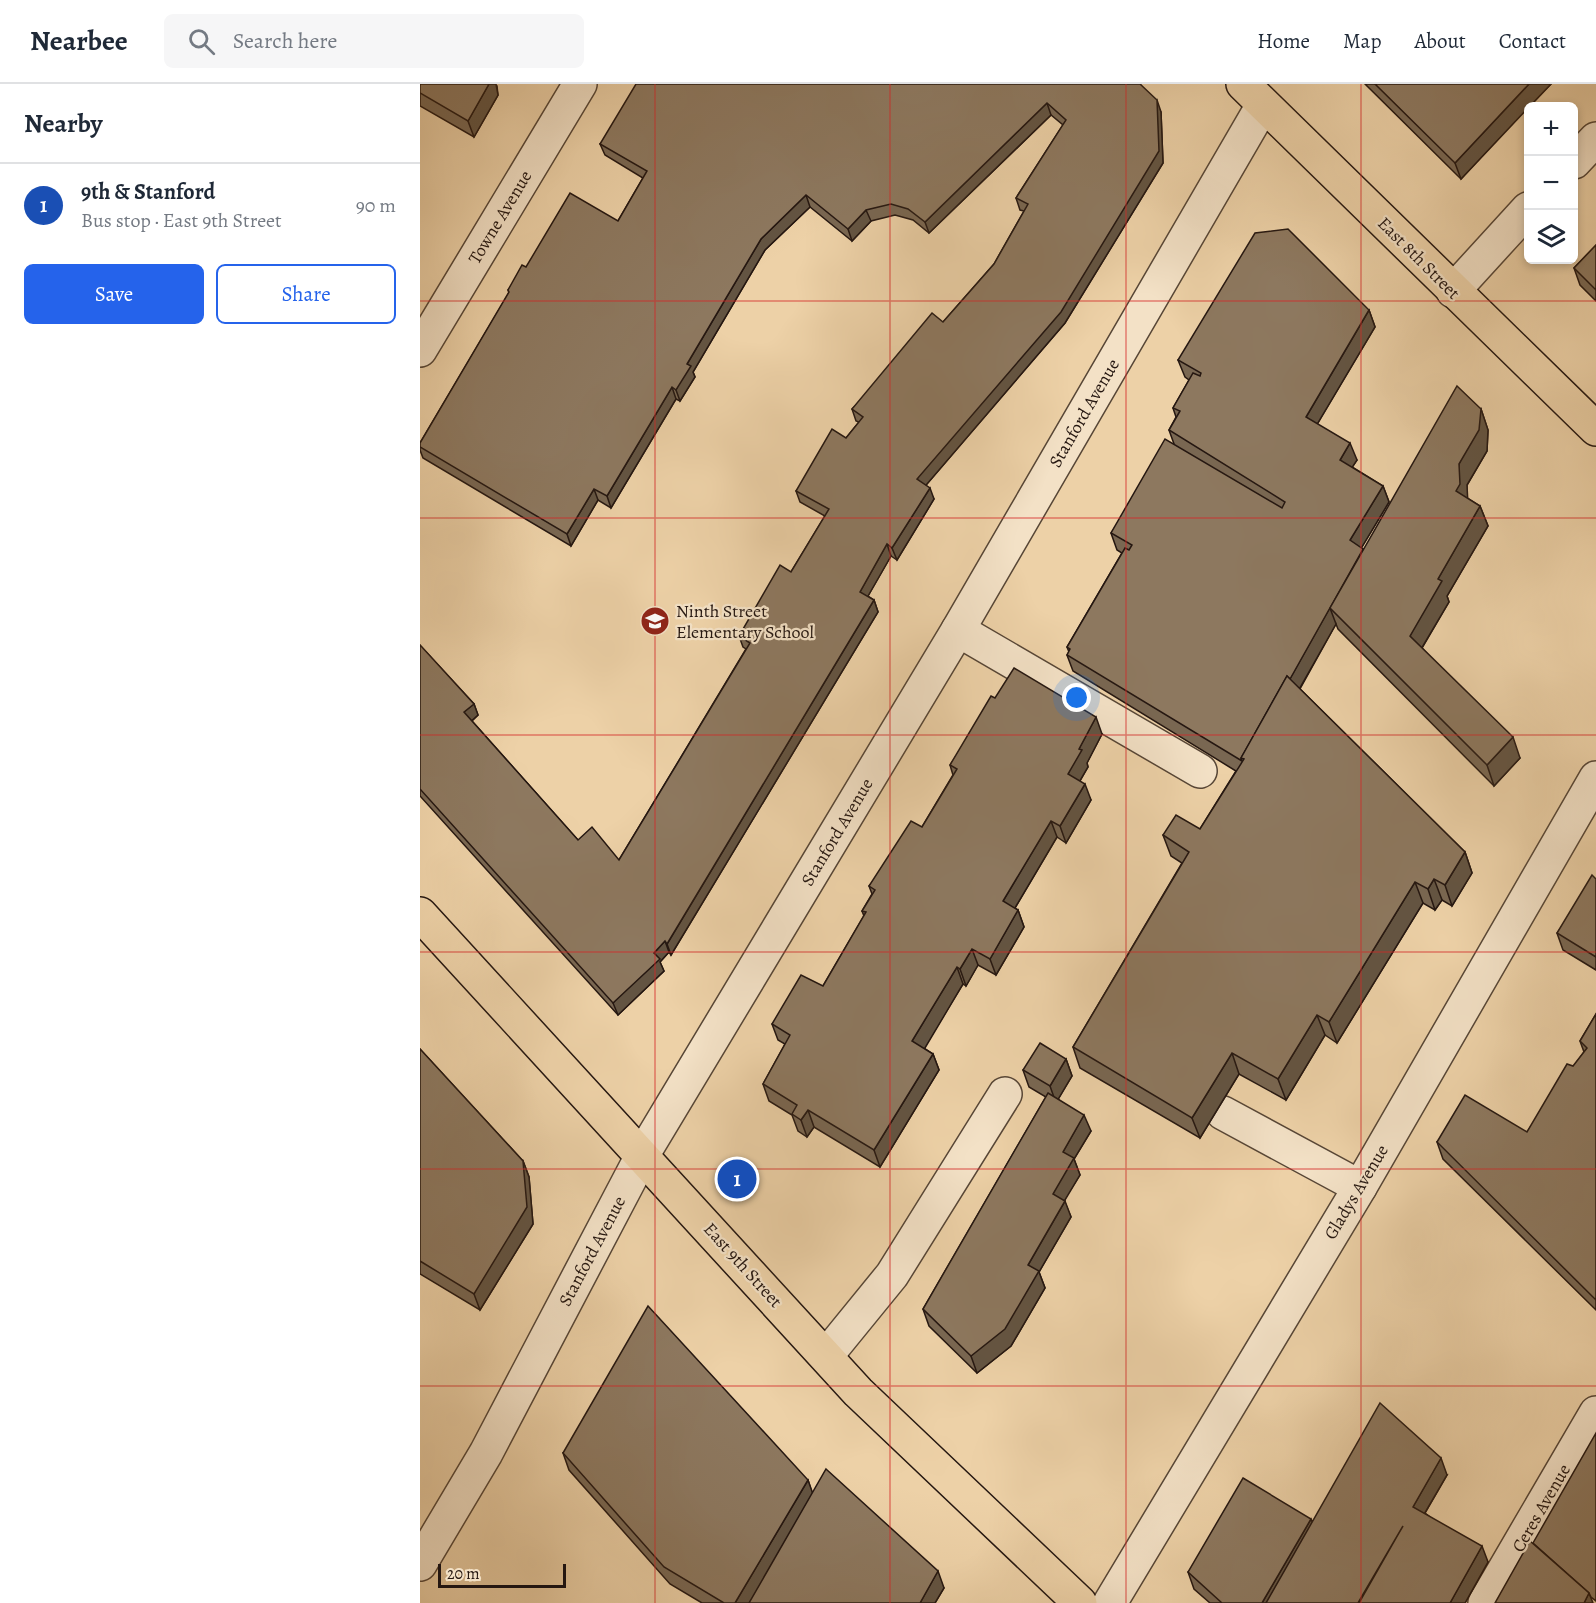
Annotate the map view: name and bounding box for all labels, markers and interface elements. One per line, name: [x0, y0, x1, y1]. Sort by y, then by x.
search box: [164, 14, 584, 68]
text: Nearbee: [30, 22, 128, 60]
icon: search: [185, 25, 218, 58]
text: Search here: [233, 26, 337, 56]
text: Home: [1257, 27, 1310, 55]
text: Map: [1343, 27, 1381, 55]
text: About: [1414, 27, 1466, 55]
text: Contact: [1499, 27, 1566, 55]
map controls: [1524, 102, 1578, 264]
button: +: [1524, 102, 1578, 156]
text: Nearby: [24, 106, 103, 141]
button: −: [1524, 156, 1578, 210]
street label: Towne Avenue: [463, 166, 537, 268]
text: 9th & Stanford: [81, 177, 215, 207]
text: 1: [40, 192, 47, 219]
text: 90 m: [356, 192, 396, 219]
text: Bus stop · East 9th Street: [81, 207, 282, 234]
button: layers: [1524, 210, 1578, 264]
street label: East 8th Street: [1373, 212, 1466, 305]
button: Save: [24, 264, 204, 324]
button: Share: [216, 264, 396, 324]
street label: Stanford Avenue: [1043, 354, 1125, 472]
place label: Ninth Street Elementary School: [676, 599, 814, 644]
school or university icon: Ninth Street Elementary School: [639, 605, 671, 637]
your location: [1062, 683, 1091, 712]
street label: Stanford Avenue: [795, 774, 879, 890]
street label: Gladys Avenue: [1318, 1140, 1394, 1244]
pin: 1: [718, 1156, 756, 1202]
street label: Stanford Avenue: [553, 1192, 631, 1310]
street label: East 9th Street: [698, 1217, 788, 1313]
street label: Ceres Avenue: [1506, 1459, 1576, 1557]
scale bar: [438, 1561, 566, 1588]
text: 20 m: [447, 1563, 480, 1585]

